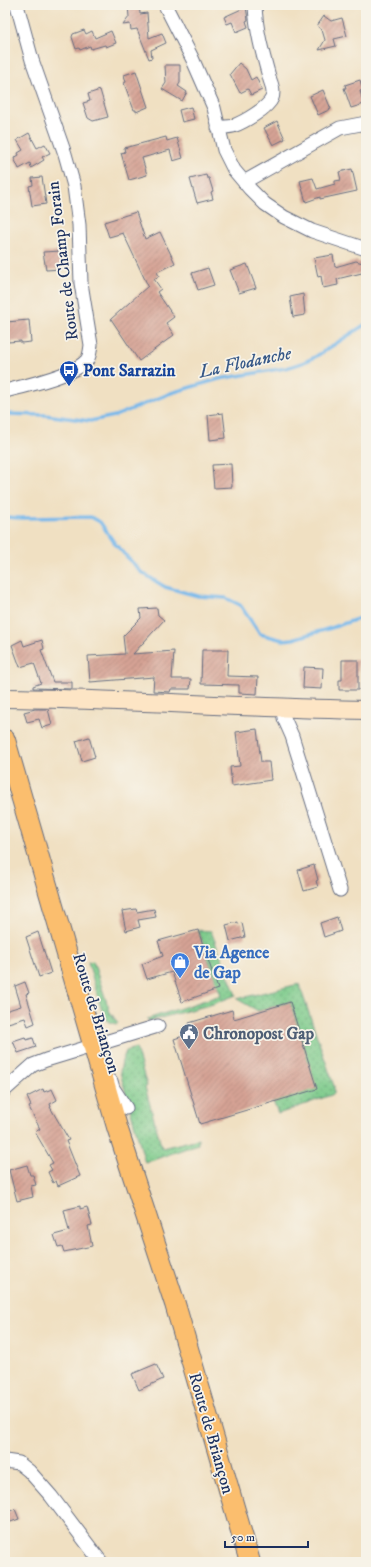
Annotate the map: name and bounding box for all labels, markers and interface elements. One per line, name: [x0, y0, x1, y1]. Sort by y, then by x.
street label: Route de Champ Forain: [42, 180, 84, 342]
water label: La Flodanche: [196, 342, 294, 384]
bus stop icon: Pont Sarrazin: [58, 359, 80, 387]
place label: Pont Sarrazin: [83, 360, 175, 382]
place label: Via Agence de Gap: [193, 942, 269, 984]
street label: Route de Briançon: [67, 950, 125, 1076]
shop icon: Via Agence de Gap: [169, 951, 191, 979]
public building icon: Chronopost Gap: [178, 1022, 200, 1050]
place label: Chronopost Gap: [203, 1023, 315, 1045]
street label: Route de Briançon: [183, 1370, 239, 1496]
scale bar: [225, 1523, 308, 1549]
text: 50 m: [231, 1530, 255, 1545]

